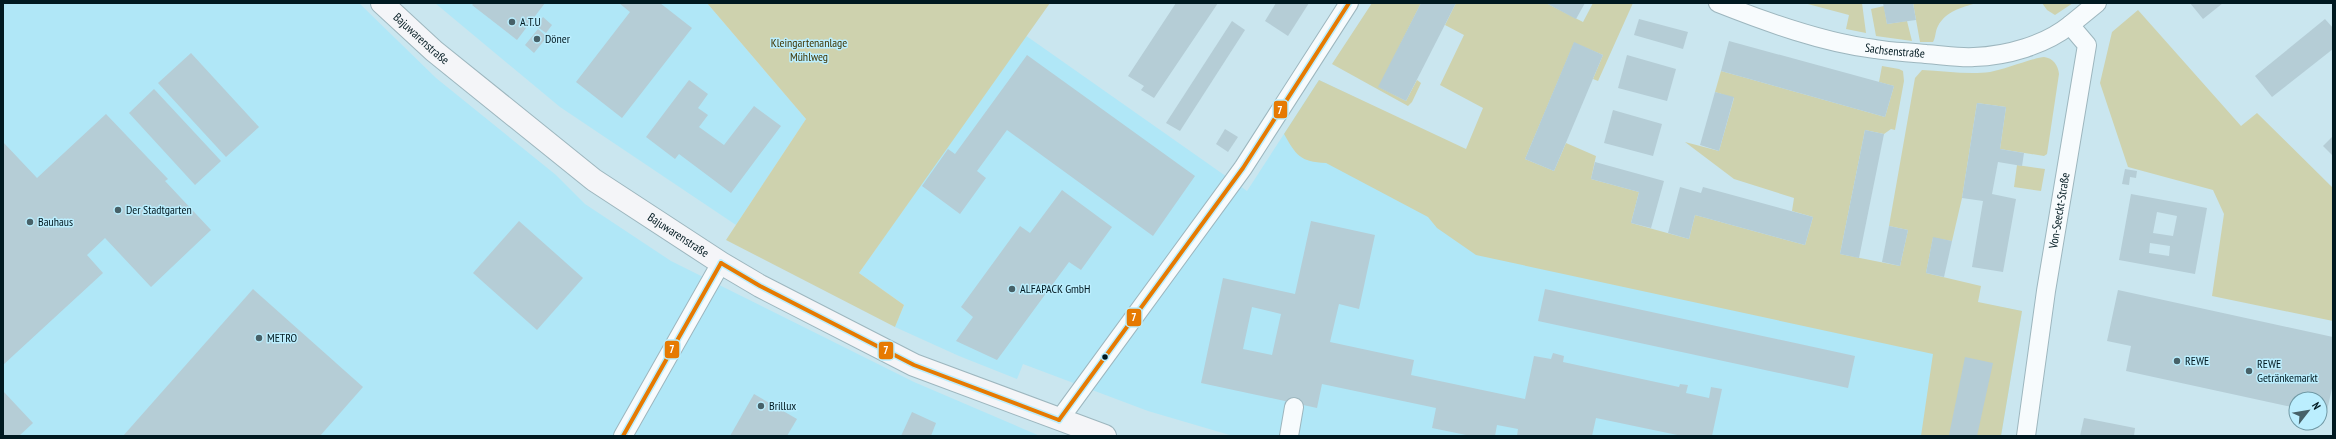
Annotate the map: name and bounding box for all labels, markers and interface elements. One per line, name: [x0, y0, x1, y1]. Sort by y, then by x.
street label: Bajuwarenstraße: [390, 9, 452, 67]
place label: A.T.U: [520, 14, 541, 29]
marker: A.T.U: [507, 17, 517, 27]
place label: Döner: [545, 31, 571, 46]
marker: Döner: [532, 34, 542, 44]
park label: Kleingartenanlage Mühlweg: [771, 35, 847, 64]
street label: Sachsenstraße: [1864, 40, 1926, 61]
line badge: 7: [1273, 100, 1288, 119]
text: 7: [1277, 103, 1283, 117]
street label: Von-Seeckt-Straße: [2045, 171, 2073, 250]
place label: Der Stadtgarten: [126, 202, 192, 217]
marker: Der Stadtgarten: [113, 205, 123, 215]
street label: Bajuwarenstraße: [645, 209, 712, 260]
place label: Bauhaus: [38, 214, 73, 229]
marker: Bauhaus: [25, 217, 35, 227]
place label: ALFAPACK GmbH: [1020, 281, 1091, 296]
marker: ALFAPACK GmbH: [1007, 284, 1017, 294]
line badge: 7: [1126, 308, 1142, 327]
text: 7: [1131, 310, 1137, 324]
place label: METRO: [267, 330, 298, 345]
marker: METRO: [254, 333, 264, 343]
line badge: 7: [664, 340, 680, 359]
line badge: 7: [878, 341, 894, 360]
text: 7: [669, 342, 675, 356]
text: 7: [883, 343, 889, 357]
unlabelled marker: [1100, 352, 1110, 362]
place label: REWE: [2185, 353, 2209, 368]
marker: REWE: [2172, 356, 2182, 366]
place label: REWE Getränkemarkt: [2257, 356, 2319, 385]
marker: REWE Getränkemarkt: [2244, 366, 2254, 376]
north arrow: [2288, 391, 2328, 431]
place label: Brillux: [769, 398, 796, 413]
text: N: [2309, 400, 2324, 412]
marker: Brillux: [756, 401, 766, 411]

